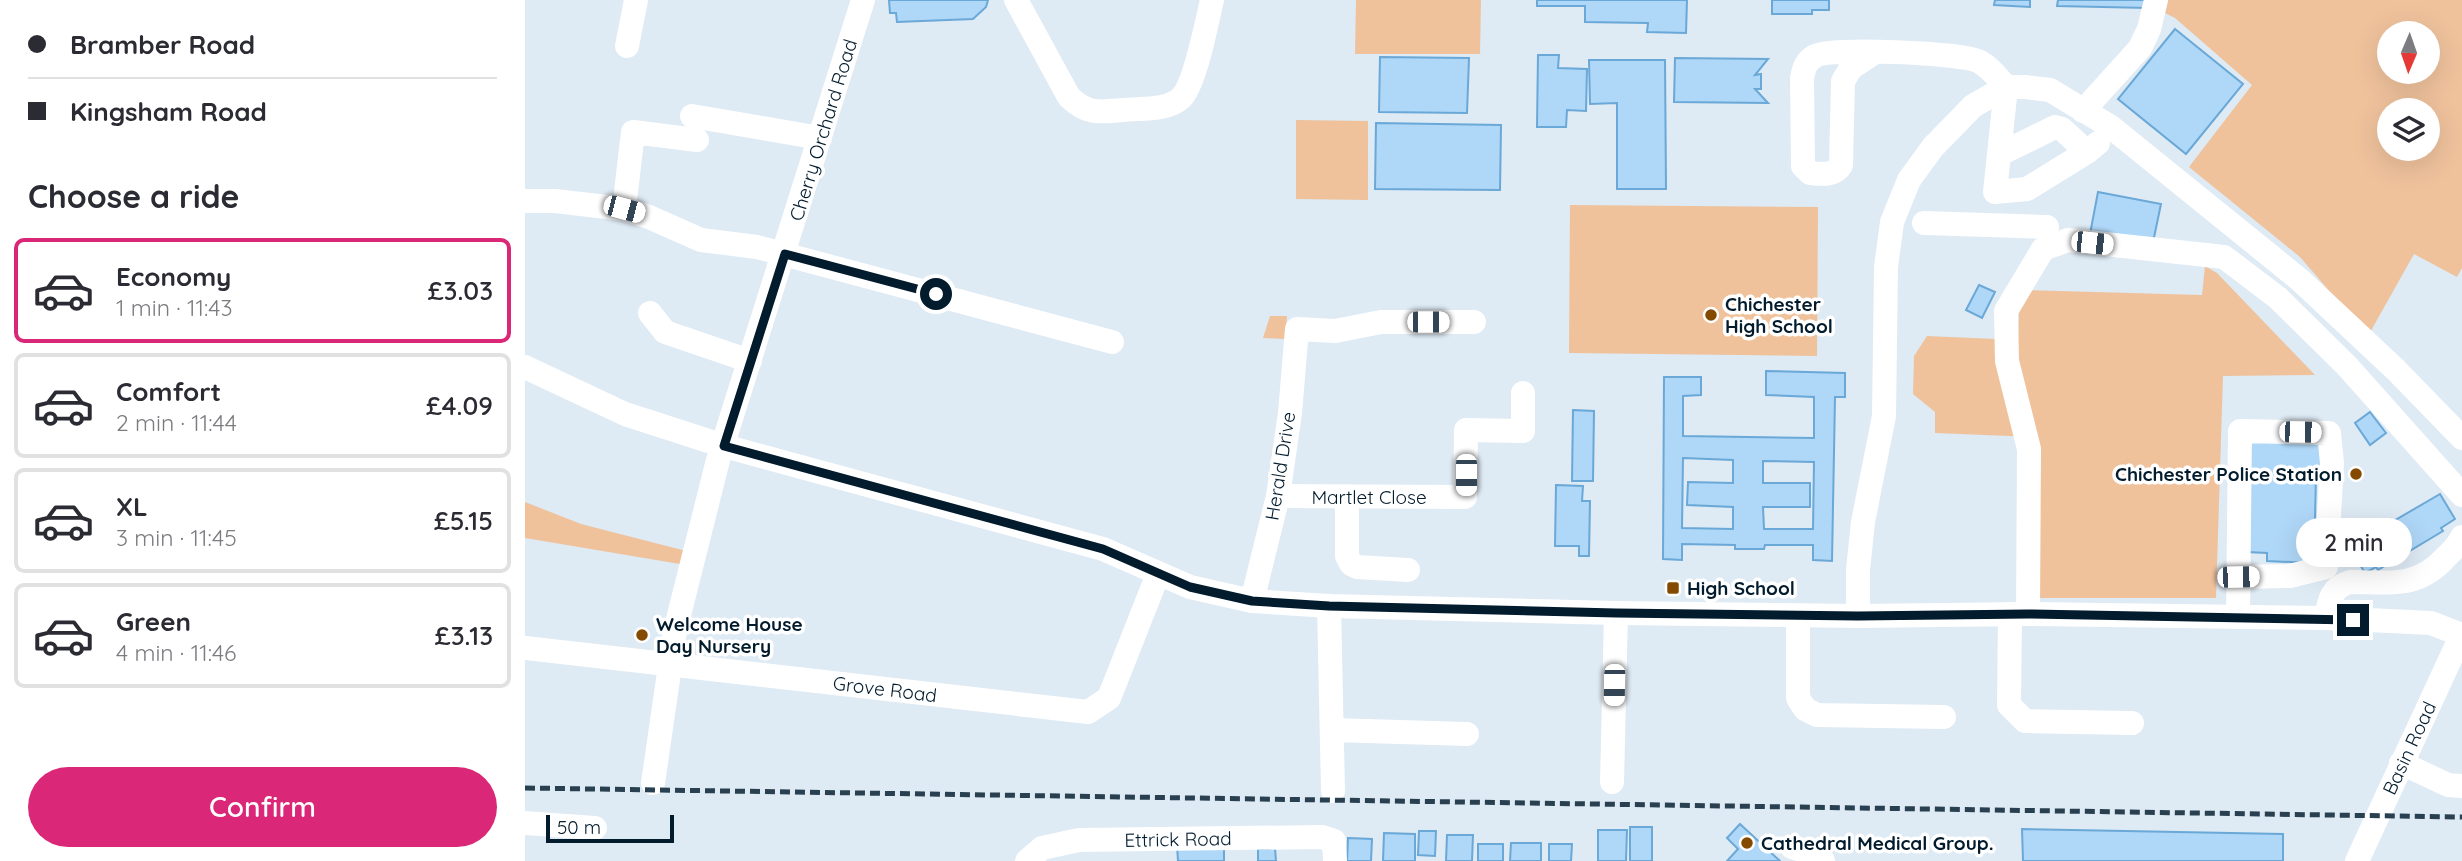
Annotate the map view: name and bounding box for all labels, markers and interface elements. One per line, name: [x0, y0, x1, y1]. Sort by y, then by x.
north arrow: [2377, 21, 2439, 84]
map controls: [2377, 21, 2440, 161]
text: Bramber Road: [70, 28, 255, 61]
street label: Cherry Orchard Road: [784, 36, 862, 224]
text: Kingsham Road: [70, 95, 267, 128]
button: layers: [2377, 98, 2440, 161]
text: Choose a ride: [28, 176, 240, 216]
car: [601, 193, 648, 225]
car: [2071, 230, 2114, 256]
icon: car: [32, 259, 95, 322]
text: Economy: [116, 260, 231, 293]
text: £3.03: [427, 274, 493, 307]
route start: [920, 278, 952, 310]
place label: Chichester High School: [1725, 292, 1833, 338]
text: 1 min · 11:43: [116, 293, 233, 322]
marker: Chichester High School: [1703, 307, 1719, 323]
car: [1408, 312, 1450, 333]
icon: car: [32, 374, 95, 437]
text: Comfort: [116, 375, 221, 408]
text: £4.09: [426, 389, 493, 422]
text: 2 min · 11:44: [116, 408, 237, 437]
street label: Herald Drive: [1260, 410, 1300, 522]
car: [2279, 421, 2322, 443]
car: [1456, 454, 1477, 496]
place label: Chichester Police Station: [2115, 462, 2342, 486]
marker: Chichester Police Station: [2348, 466, 2364, 482]
street label: Martlet Close: [1311, 485, 1427, 509]
icon: car: [32, 489, 95, 552]
text: XL: [116, 490, 148, 523]
text: £5.15: [434, 504, 493, 537]
callout: 2 min: [2295, 518, 2411, 568]
text: 3 min · 11:45: [116, 523, 237, 552]
text: 2 min: [2324, 528, 2384, 557]
car: [2217, 566, 2260, 588]
place label: High School: [1687, 576, 1795, 600]
marker: High School: [1665, 580, 1681, 596]
icon: car: [32, 604, 95, 667]
route end: [2337, 604, 2369, 636]
text: Green: [116, 605, 191, 638]
place label: Welcome House Day Nursery: [656, 612, 803, 658]
text: £3.13: [435, 619, 493, 652]
marker: Welcome House Day Nursery: [634, 627, 650, 643]
text: 4 min · 11:46: [116, 638, 236, 667]
car: [1604, 664, 1625, 706]
street label: Grove Road: [832, 671, 938, 707]
street label: Basin Road: [2377, 698, 2441, 798]
button: Confirm: [28, 767, 497, 847]
scale bar: [546, 812, 674, 844]
text: 50 m: [557, 815, 601, 839]
street label: Ettrick Road: [1124, 826, 1232, 852]
place label: Cathedral Medical Group.: [1761, 831, 1993, 855]
marker: Cathedral Medical Group.: [1739, 835, 1755, 851]

